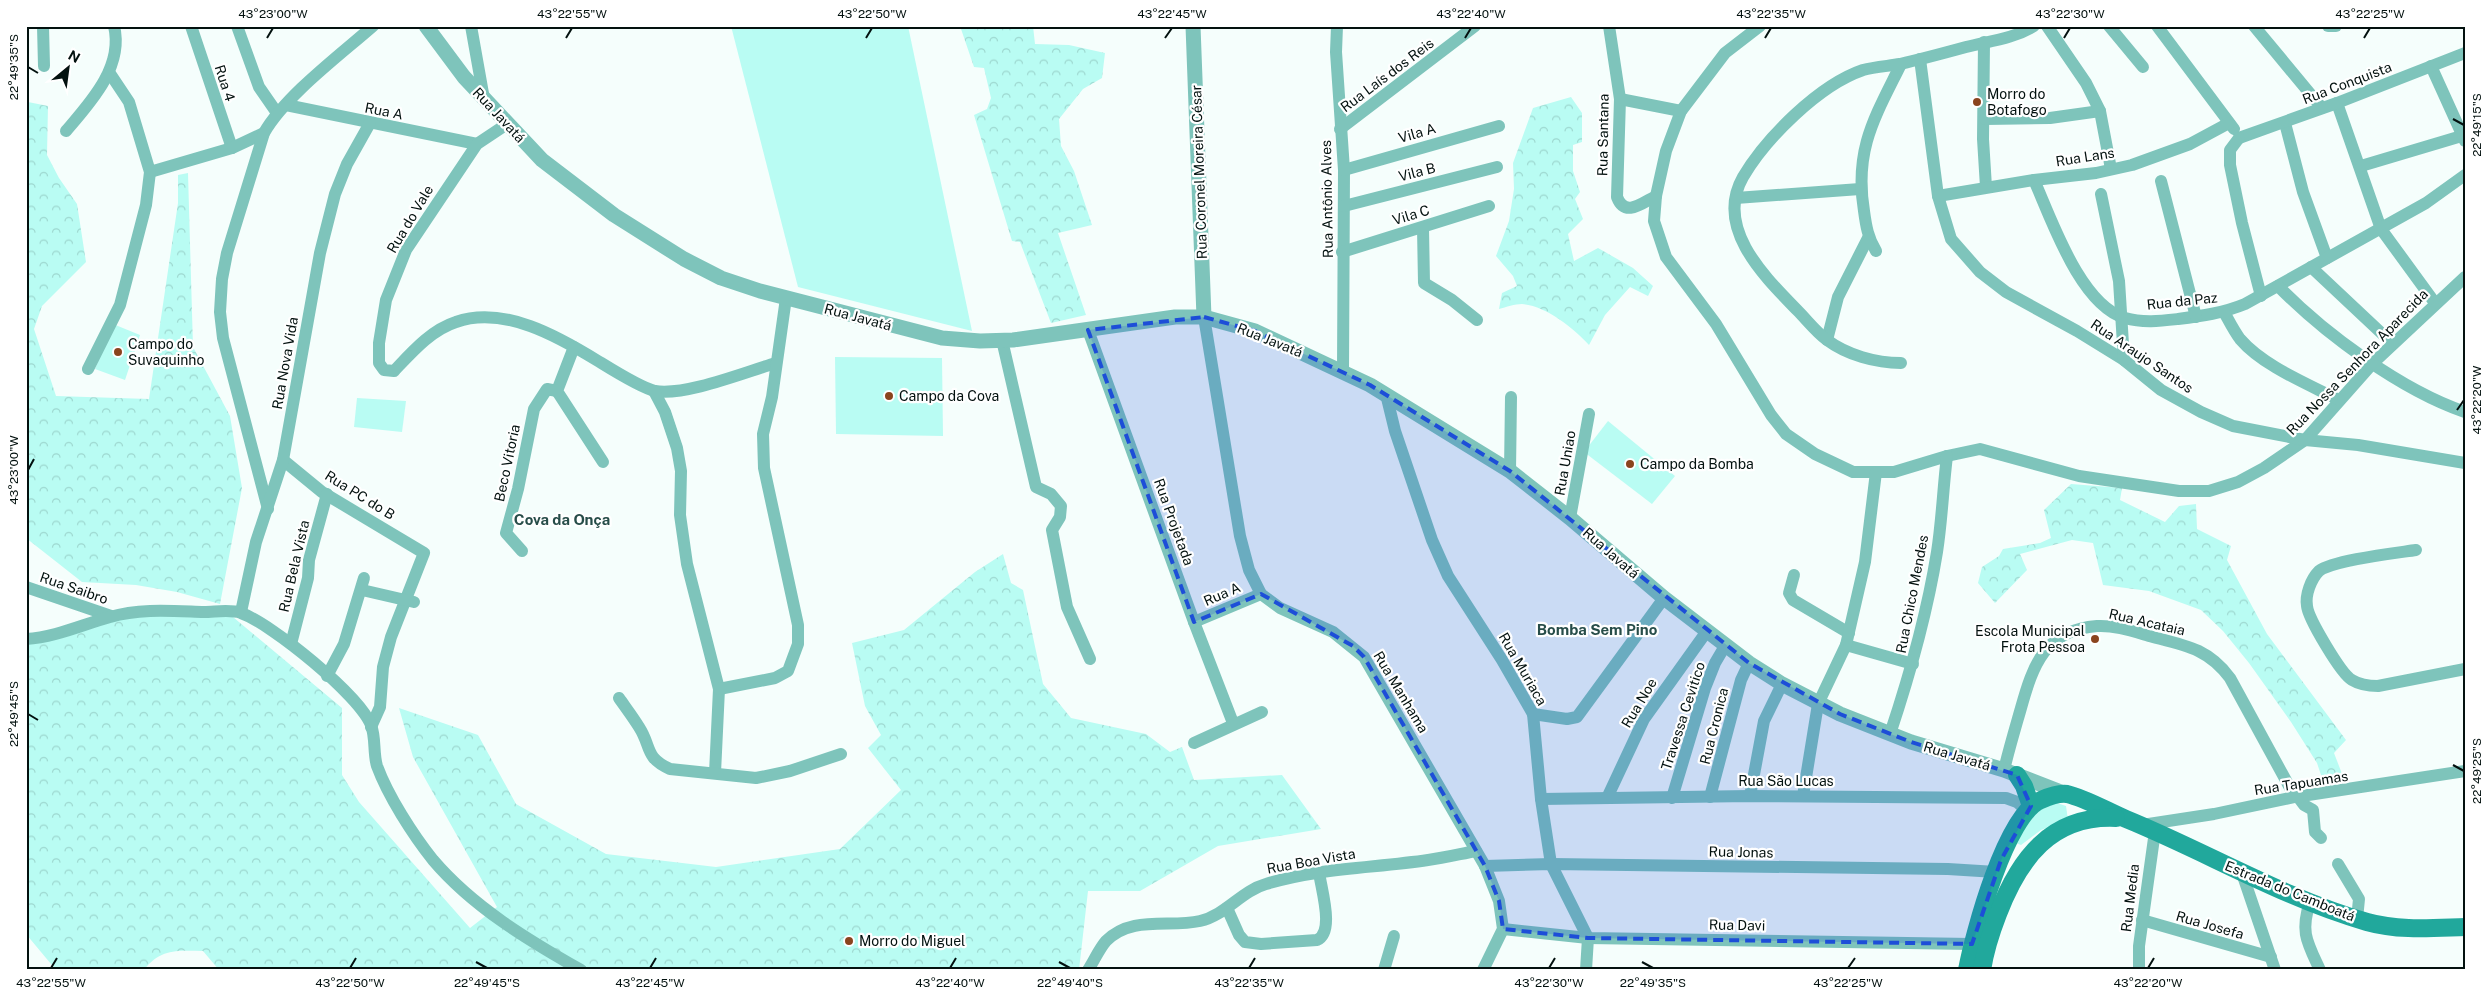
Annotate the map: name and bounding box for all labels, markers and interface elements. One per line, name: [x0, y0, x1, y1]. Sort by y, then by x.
text: 43°23'00"W: [238, 7, 308, 21]
text: 43°22'55"W: [537, 7, 607, 21]
text: 43°22'50"W: [837, 7, 907, 21]
text: 43°22'45"W: [1137, 7, 1207, 21]
text: 43°22'40"W: [1436, 7, 1506, 21]
text: 43°22'35"W: [1736, 7, 1806, 21]
text: 43°22'30"W: [2035, 7, 2105, 21]
text: 43°22'25"W: [2335, 7, 2405, 21]
text: 22°49'35"S: [7, 34, 21, 100]
street label: Rua Laís dos Reis: [1337, 35, 1437, 115]
north arrow: [42, 42, 92, 92]
text: N: [66, 47, 83, 66]
street label: Rua Conquista: [2300, 59, 2394, 107]
street label: Rua 4: [212, 63, 238, 103]
street label: Rua Javatá: [470, 84, 528, 146]
street label: Rua Coronel Moreira César: [1188, 85, 1210, 259]
place label: Morro do Botafogo: [1987, 86, 2047, 118]
text: 22°49'15"S: [2470, 93, 2484, 157]
street label: Rua Santana: [1594, 94, 1612, 176]
marker: Morro do Botafogo: [1971, 96, 1983, 108]
street label: Rua A: [364, 99, 405, 123]
street label: Vila A: [1396, 120, 1438, 146]
street label: Rua Antônio Alves: [1318, 140, 1336, 258]
street label: Rua Lans: [2054, 144, 2116, 170]
street label: Vila B: [1397, 160, 1437, 184]
street label: Rua do Vale: [384, 182, 436, 256]
street label: Vila C: [1391, 202, 1431, 228]
street label: Rua Nossa Senhora Aparecida: [2283, 286, 2431, 438]
street label: Rua da Paz: [2146, 289, 2218, 313]
street label: Rua Javatá: [823, 300, 893, 334]
street label: Rua Nova Vida: [269, 316, 301, 410]
street label: Rua Araujo Santos: [2088, 316, 2196, 396]
street label: Rua Javatá: [1235, 320, 1305, 360]
place label: Campo do Suvaquinho: [128, 336, 204, 368]
marker: Campo do Suvaquinho: [112, 346, 124, 358]
text: 43°22'20"W: [2470, 365, 2484, 434]
place label: Campo da Cova: [899, 388, 999, 404]
marker: Campo da Cova: [883, 390, 895, 402]
street label: Beco Vitoria: [491, 423, 523, 503]
street label: Rua Uniao: [1551, 429, 1579, 497]
text: 43°23'00"W: [7, 435, 21, 505]
place label: Campo da Bomba: [1640, 456, 1754, 472]
marker: Campo da Bomba: [1624, 458, 1636, 470]
street label: Rua PC do B: [322, 467, 398, 523]
street label: Rua Projetada: [1151, 476, 1197, 568]
district label: Cova da Onça: [514, 511, 610, 528]
street label: Rua Bela Vista: [276, 518, 312, 614]
street label: Rua Javatá: [1580, 524, 1642, 582]
street label: Rua Chico Mendes: [1893, 533, 1931, 655]
street label: Rua Saibro: [38, 569, 110, 607]
street label: Rua A: [1201, 579, 1243, 609]
street label: Rua Acataia: [2107, 605, 2187, 639]
district label: Bomba Sem Pino: [1537, 621, 1658, 638]
place label: Escola Municipal Frota Pessoa: [1975, 623, 2085, 655]
street label: Rua Muriaca: [1496, 630, 1550, 708]
marker: Escola Municipal Frota Pessoa: [2089, 633, 2101, 645]
street label: Rua Manhama: [1370, 648, 1432, 736]
street label: Travessa Cevitico: [1658, 660, 1708, 772]
street label: Rua Noe: [1618, 675, 1660, 731]
text: 22°49'45"S: [7, 681, 21, 747]
street label: Rua Cronica: [1697, 686, 1731, 766]
street label: Rua Javatá: [1922, 738, 1992, 774]
text: 22°49'25"S: [2470, 738, 2484, 804]
street label: Rua Tapuamas: [2253, 768, 2349, 798]
street label: Rua São Lucas: [1738, 773, 1834, 789]
street label: Rua Jonas: [1708, 843, 1774, 861]
street label: Rua Boa Vista: [1265, 845, 1357, 877]
street label: Estrada do Camboatá: [2223, 858, 2357, 924]
street label: Rua Media: [2118, 863, 2142, 933]
street label: Rua Josefa: [2174, 908, 2246, 942]
street label: Rua Davi: [1709, 917, 1765, 933]
place label: Morro do Miguel: [859, 933, 965, 949]
marker: Morro do Miguel: [843, 935, 855, 947]
text: 43°22'55"W: [16, 976, 86, 990]
text: 43°22'50"W: [315, 976, 385, 990]
text: 22°49'45"S: [454, 976, 520, 990]
text: 43°22'45"W: [615, 976, 685, 990]
text: 43°22'40"W: [915, 976, 985, 990]
text: 22°49'40"S: [1037, 976, 1103, 990]
text: 43°22'35"W: [1214, 976, 1284, 990]
text: 43°22'30"W: [1514, 976, 1584, 990]
text: 22°49'35"S: [1620, 976, 1686, 990]
text: 43°22'25"W: [1813, 976, 1883, 990]
text: 43°22'20"W: [2114, 976, 2183, 990]

